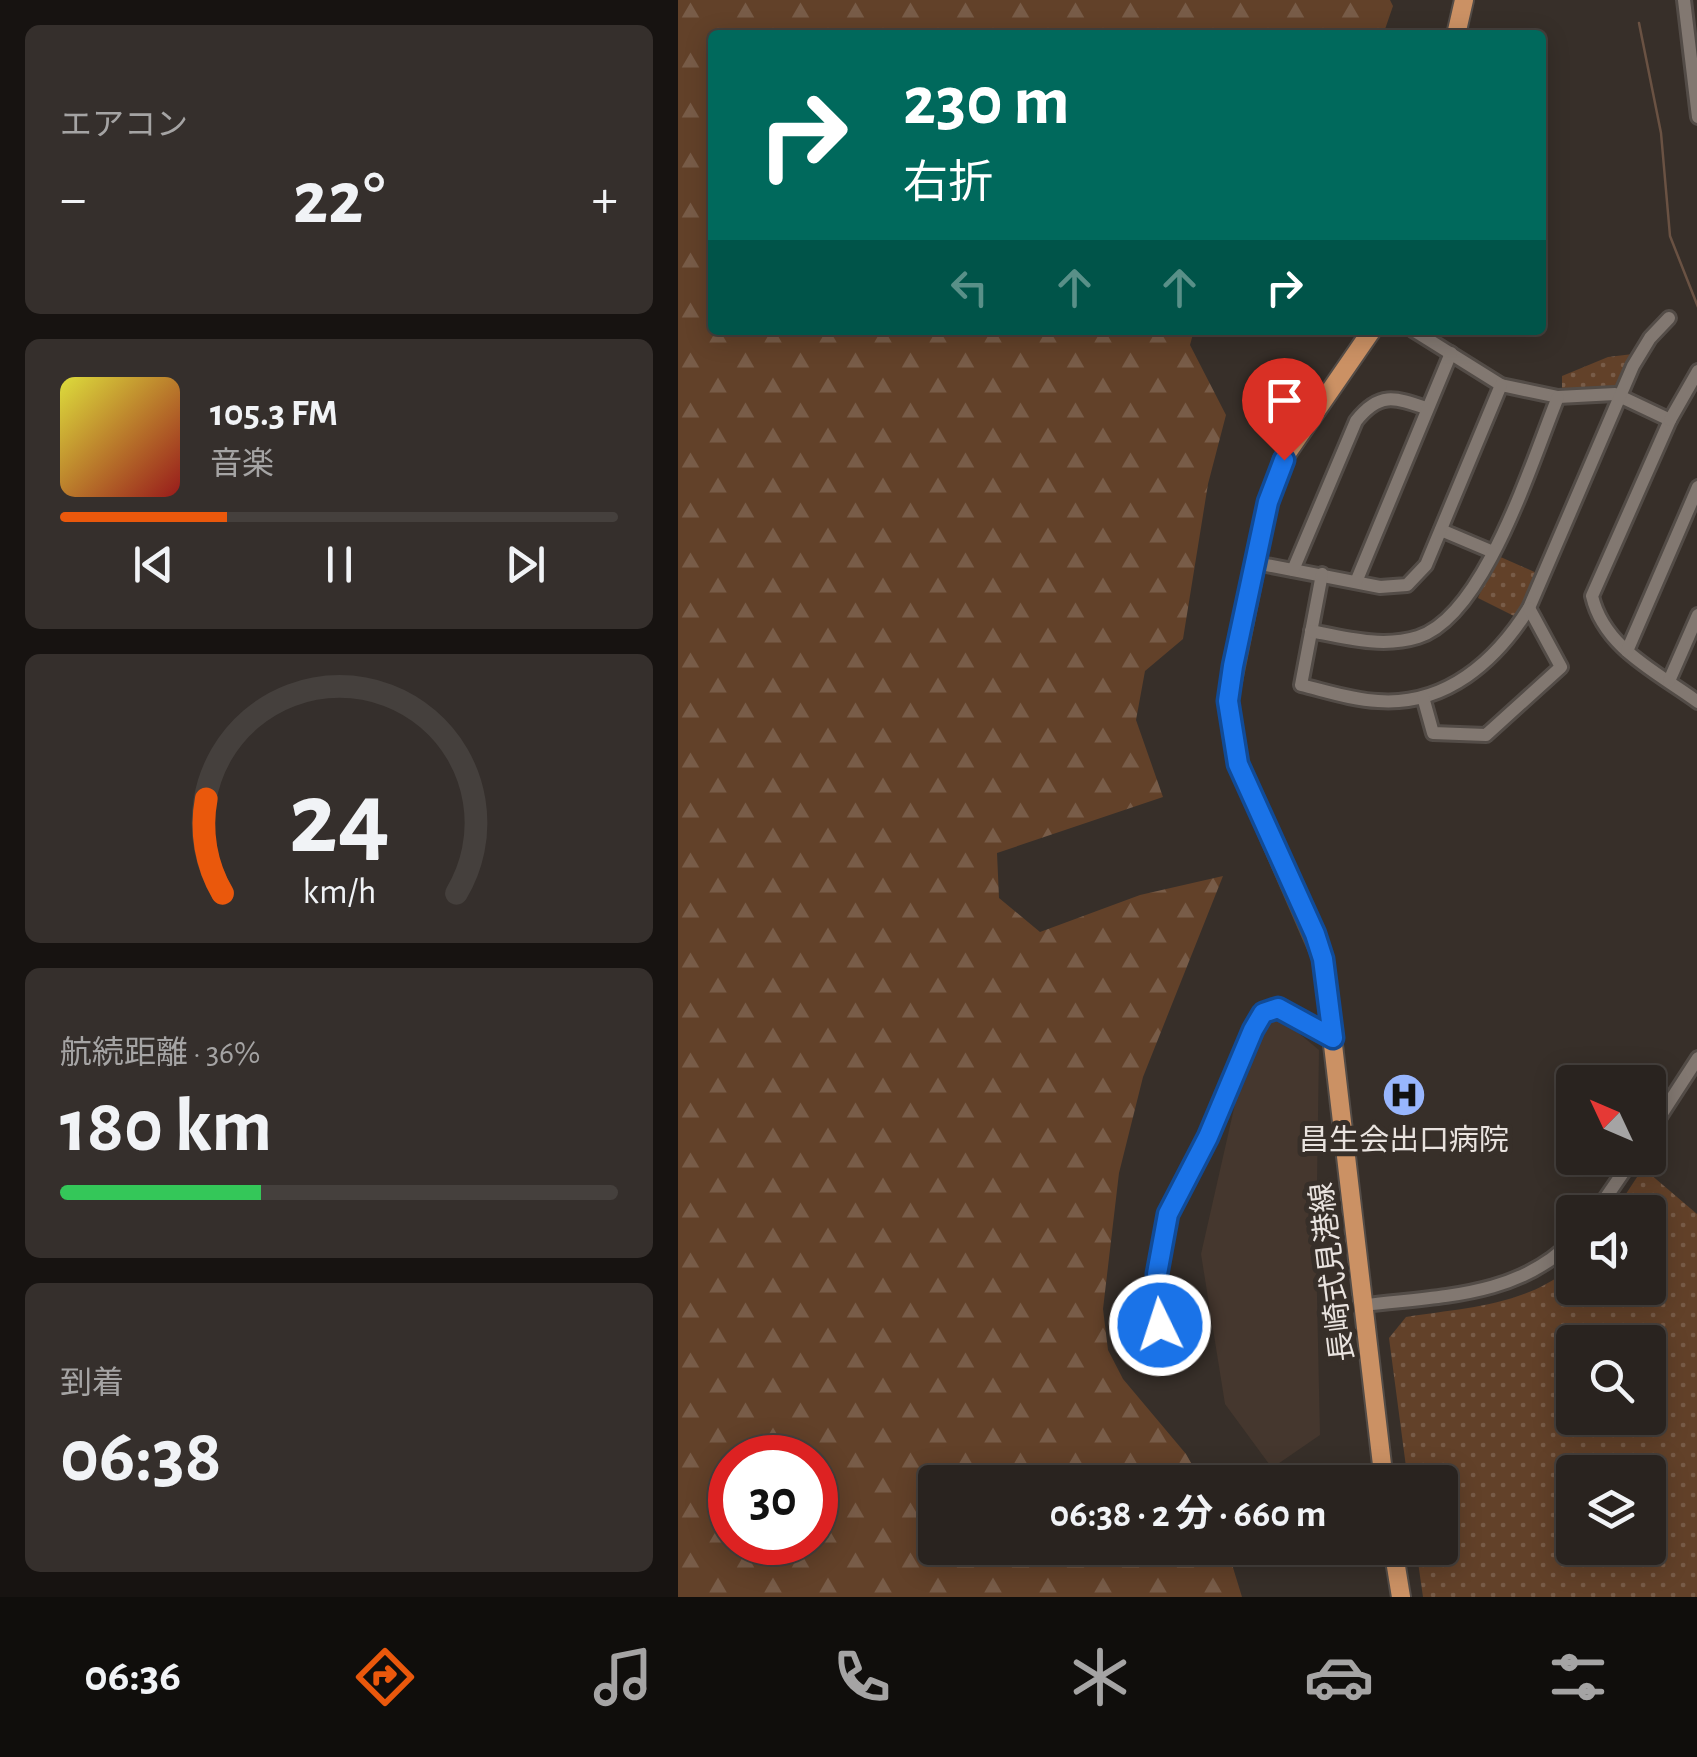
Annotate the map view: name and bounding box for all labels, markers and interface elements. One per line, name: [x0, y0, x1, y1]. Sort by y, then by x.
text: 230 m: [903, 67, 1070, 137]
icon: right: [738, 70, 868, 200]
text: エアコン: [60, 109, 188, 141]
text: 右折: [903, 161, 993, 206]
text: 22°: [293, 162, 385, 237]
text: −: [60, 172, 86, 227]
text: +: [592, 172, 618, 227]
icon: left: [942, 260, 997, 315]
icon: ahead: [1047, 260, 1102, 315]
icon: ahead: [1152, 260, 1207, 315]
icon: right: [1257, 260, 1312, 315]
pin: [1242, 358, 1327, 461]
icon: arrive: [1257, 373, 1312, 428]
text: 105.3 FM: [210, 395, 338, 433]
text: 音楽: [210, 448, 274, 480]
icon: previous: [126, 537, 181, 592]
icon: pause: [312, 537, 367, 592]
icon: next: [498, 537, 553, 592]
text: 24: [288, 768, 390, 872]
text: km/h: [302, 874, 376, 910]
text: 航続距離 · 36%: [60, 1037, 260, 1069]
north arrow: [1556, 1065, 1666, 1175]
map controls: [1556, 1065, 1666, 1565]
hospital icon: 昌生会出口病院: [1381, 1072, 1427, 1118]
text: 180 km: [60, 1090, 272, 1165]
place label: 昌生会出口病院: [1299, 1124, 1509, 1156]
street label: 長崎式見港線: [1305, 1181, 1359, 1363]
button: sound: [1556, 1195, 1666, 1305]
position arrow: [1108, 1273, 1212, 1377]
button: search: [1556, 1325, 1666, 1435]
text: 到着: [60, 1367, 124, 1399]
text: 06:38: [60, 1420, 222, 1495]
speed limit sign: 30: [708, 1435, 838, 1565]
button: layers: [1556, 1455, 1666, 1565]
text: 06:38 · 2 分 · 660 m: [1050, 1496, 1326, 1534]
icon: directions: [350, 1642, 420, 1712]
icon: music: [588, 1642, 658, 1712]
icon: phone: [827, 1642, 897, 1712]
icon: climate: [1065, 1642, 1135, 1712]
icon: car: [1304, 1642, 1374, 1712]
icon: filters: [1543, 1642, 1613, 1712]
text: 06:36: [84, 1654, 181, 1699]

